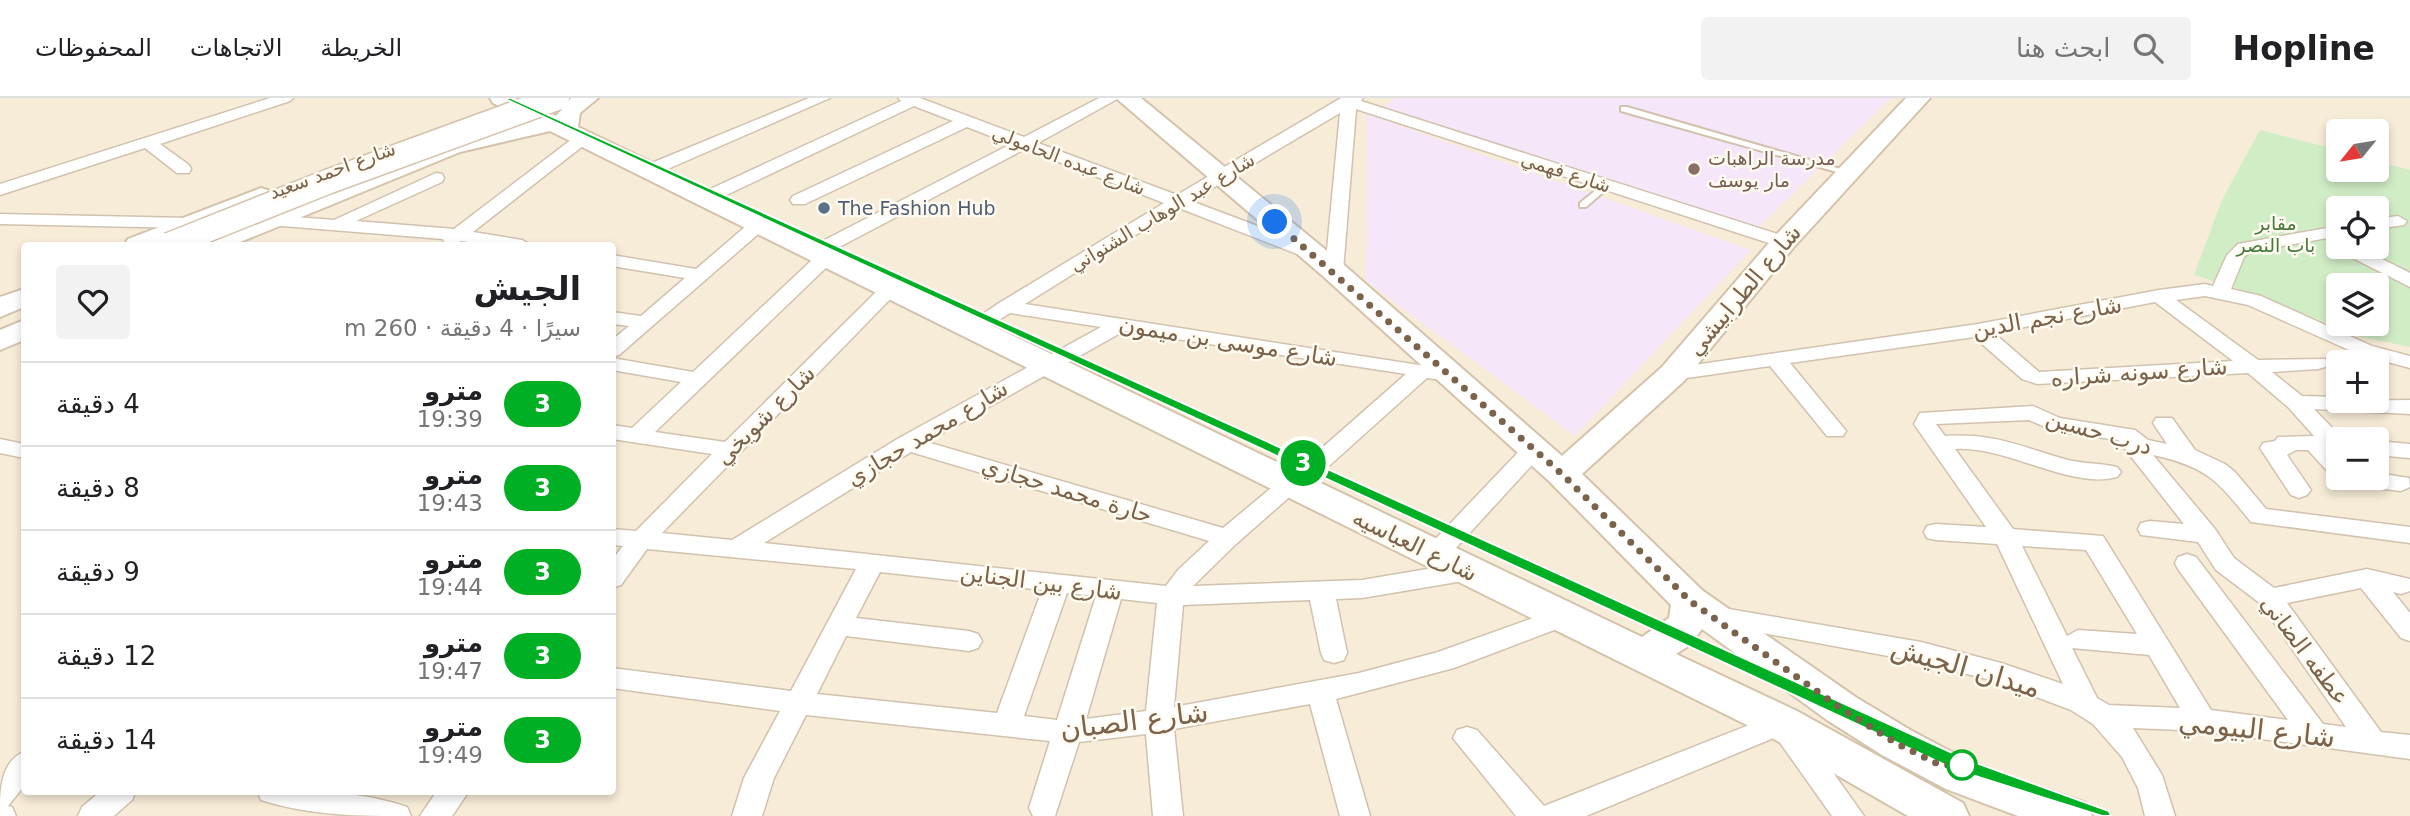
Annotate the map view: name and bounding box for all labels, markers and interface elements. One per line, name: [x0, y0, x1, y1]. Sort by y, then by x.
search box: [1701, 17, 2191, 80]
icon: search: [2129, 29, 2167, 67]
text: Hopline: [2233, 29, 2375, 68]
text: ابحث هنا: [2016, 33, 2111, 63]
text: المحفوظات: [35, 34, 152, 62]
text: الاتجاهات: [190, 34, 282, 62]
text: الخريطة: [320, 34, 402, 62]
north arrow: [2326, 119, 2389, 182]
map controls: [2326, 119, 2389, 490]
street label: شارع عبده الحامولي: [989, 121, 1149, 200]
street label: شارع احمد سعيد: [266, 137, 399, 204]
street label: شارع فهمي: [1518, 147, 1614, 198]
place label: مدرسة الراهبات مار يوسف: [1708, 147, 1836, 192]
street label: شارع عبد الوهاب الشنواني: [1066, 148, 1259, 277]
marker: مدرسة الراهبات مار يوسف: [1686, 161, 1702, 177]
button: locate: [2326, 196, 2389, 259]
place label: The Fashion Hub: [837, 197, 996, 219]
marker: The Fashion Hub: [816, 200, 832, 216]
your location: [1257, 204, 1292, 239]
park label: مقابر باب النصر: [2236, 212, 2315, 257]
street label: شارع الطرابيشي: [1682, 219, 1807, 361]
button: heart: [56, 265, 130, 339]
text: الجيش: [473, 269, 581, 308]
button: layers: [2326, 273, 2389, 336]
street label: شارع نجم الدين: [1970, 291, 2124, 344]
street label: شارع موسى بن ميمون: [1117, 311, 1339, 372]
text: سيرًا · 4 دقيقة · 260 m: [344, 315, 581, 341]
button: +: [2326, 350, 2389, 413]
street label: شارع سونه شراره: [2050, 353, 2228, 392]
street label: شارع شويخي: [710, 360, 821, 471]
street label: شارع محمد حجازي: [842, 375, 1013, 492]
text: مترو: [424, 376, 483, 406]
text: 4 دقيقة: [56, 389, 140, 419]
text: 3: [534, 390, 551, 418]
street label: درب حسين: [2043, 404, 2155, 461]
text: 19:39: [417, 406, 483, 432]
button: −: [2326, 427, 2389, 490]
line badge: 3: [1280, 440, 1326, 486]
text: 3: [1295, 449, 1311, 477]
street label: حارة محمد حجازي: [978, 452, 1155, 529]
text: مترو: [424, 460, 483, 490]
text: 8 دقيقة: [56, 473, 140, 503]
text: 3: [534, 474, 551, 502]
text: 19:43: [417, 490, 483, 516]
street label: شارع العباسيه: [1348, 504, 1482, 587]
text: مترو: [424, 544, 483, 574]
text: 9 دقيقة: [56, 557, 140, 587]
text: 3: [534, 558, 551, 586]
street label: شارع بين الجناين: [959, 559, 1123, 606]
text: 19:44: [417, 574, 483, 600]
street label: عطفه الضاني: [2255, 590, 2354, 710]
text: مترو: [424, 628, 483, 658]
street label: ميدان الجيش: [1887, 630, 2044, 705]
text: 12 دقيقة: [56, 641, 156, 671]
text: 3: [534, 642, 551, 670]
text: 19:47: [417, 658, 483, 684]
street label: شارع الصبان: [1058, 695, 1210, 746]
street label: شارع البيومي: [2177, 705, 2337, 754]
text: مترو: [424, 712, 483, 742]
text: 14 دقيقة: [56, 725, 156, 755]
text: 3: [534, 726, 551, 754]
text: 19:49: [417, 742, 483, 768]
unlabelled marker: [1947, 750, 1977, 780]

